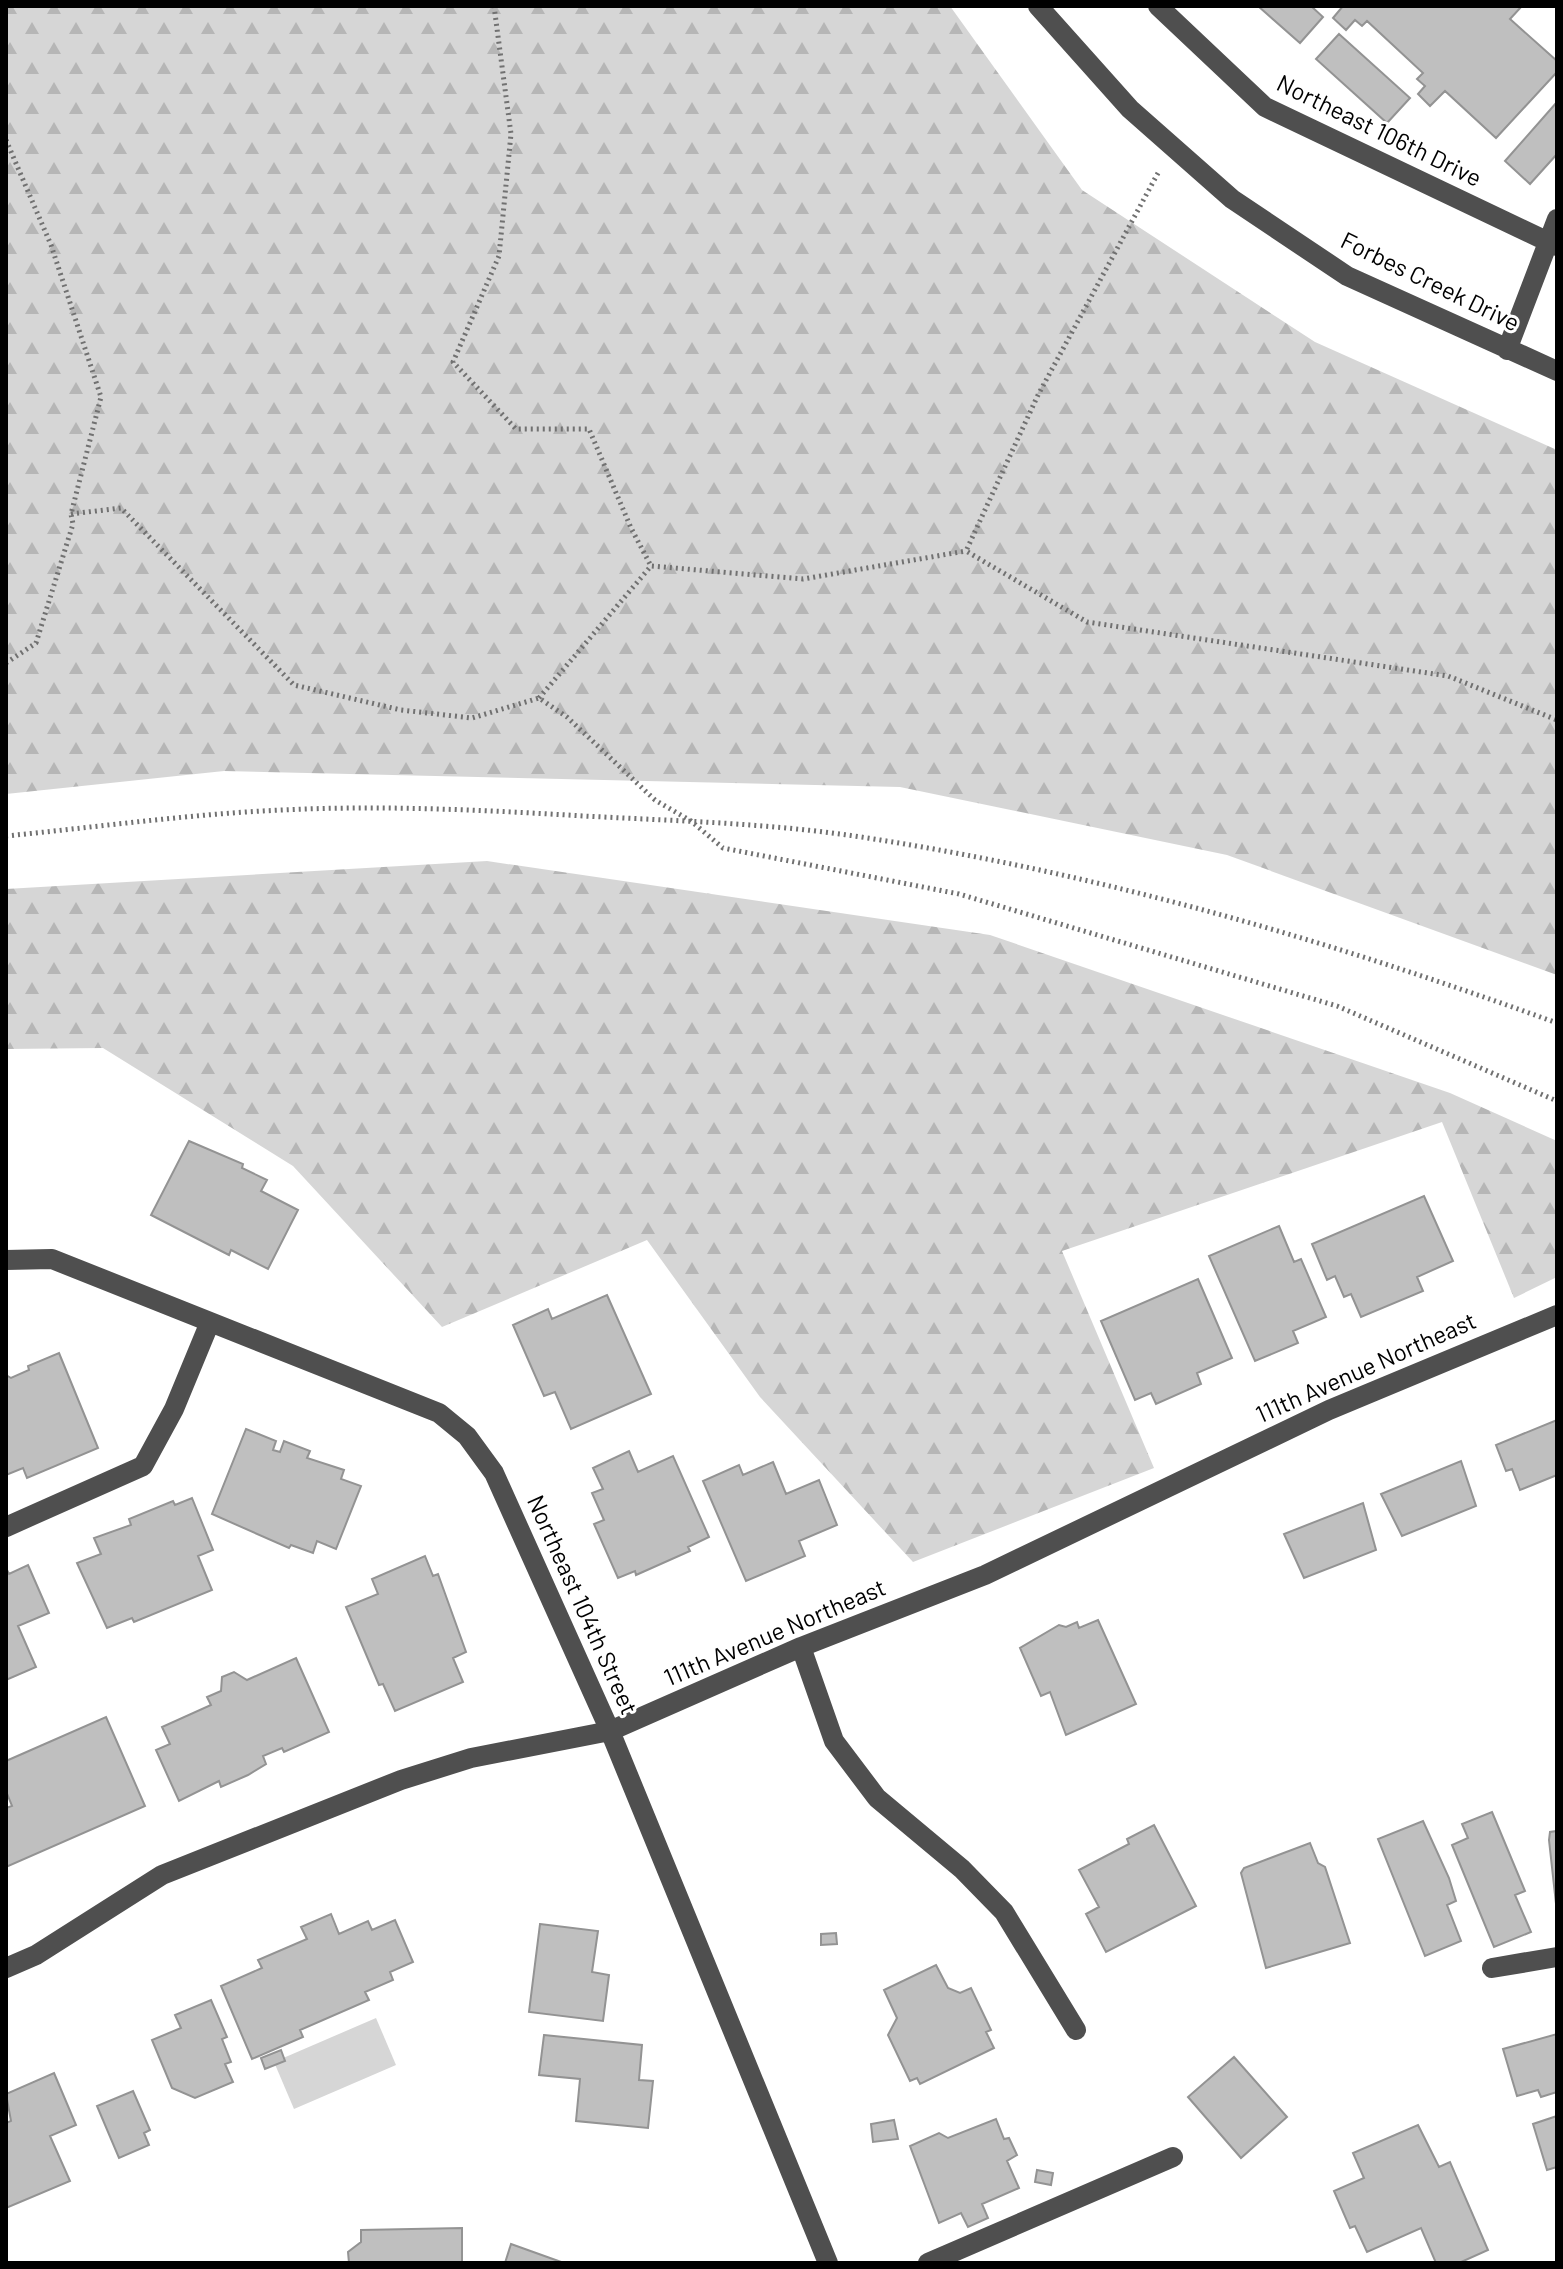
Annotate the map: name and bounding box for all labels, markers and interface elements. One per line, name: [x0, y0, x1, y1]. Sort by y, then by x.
street label: Northeast 106th Drive: [1273, 67, 1487, 192]
street label: Forbes Creek Drive: [1336, 225, 1525, 337]
street label: 111th Avenue Northeast: [1251, 1305, 1480, 1428]
street label: Northeast 104th Street: [522, 1490, 645, 1719]
street label: 111th Avenue Northeast: [659, 1572, 890, 1691]

